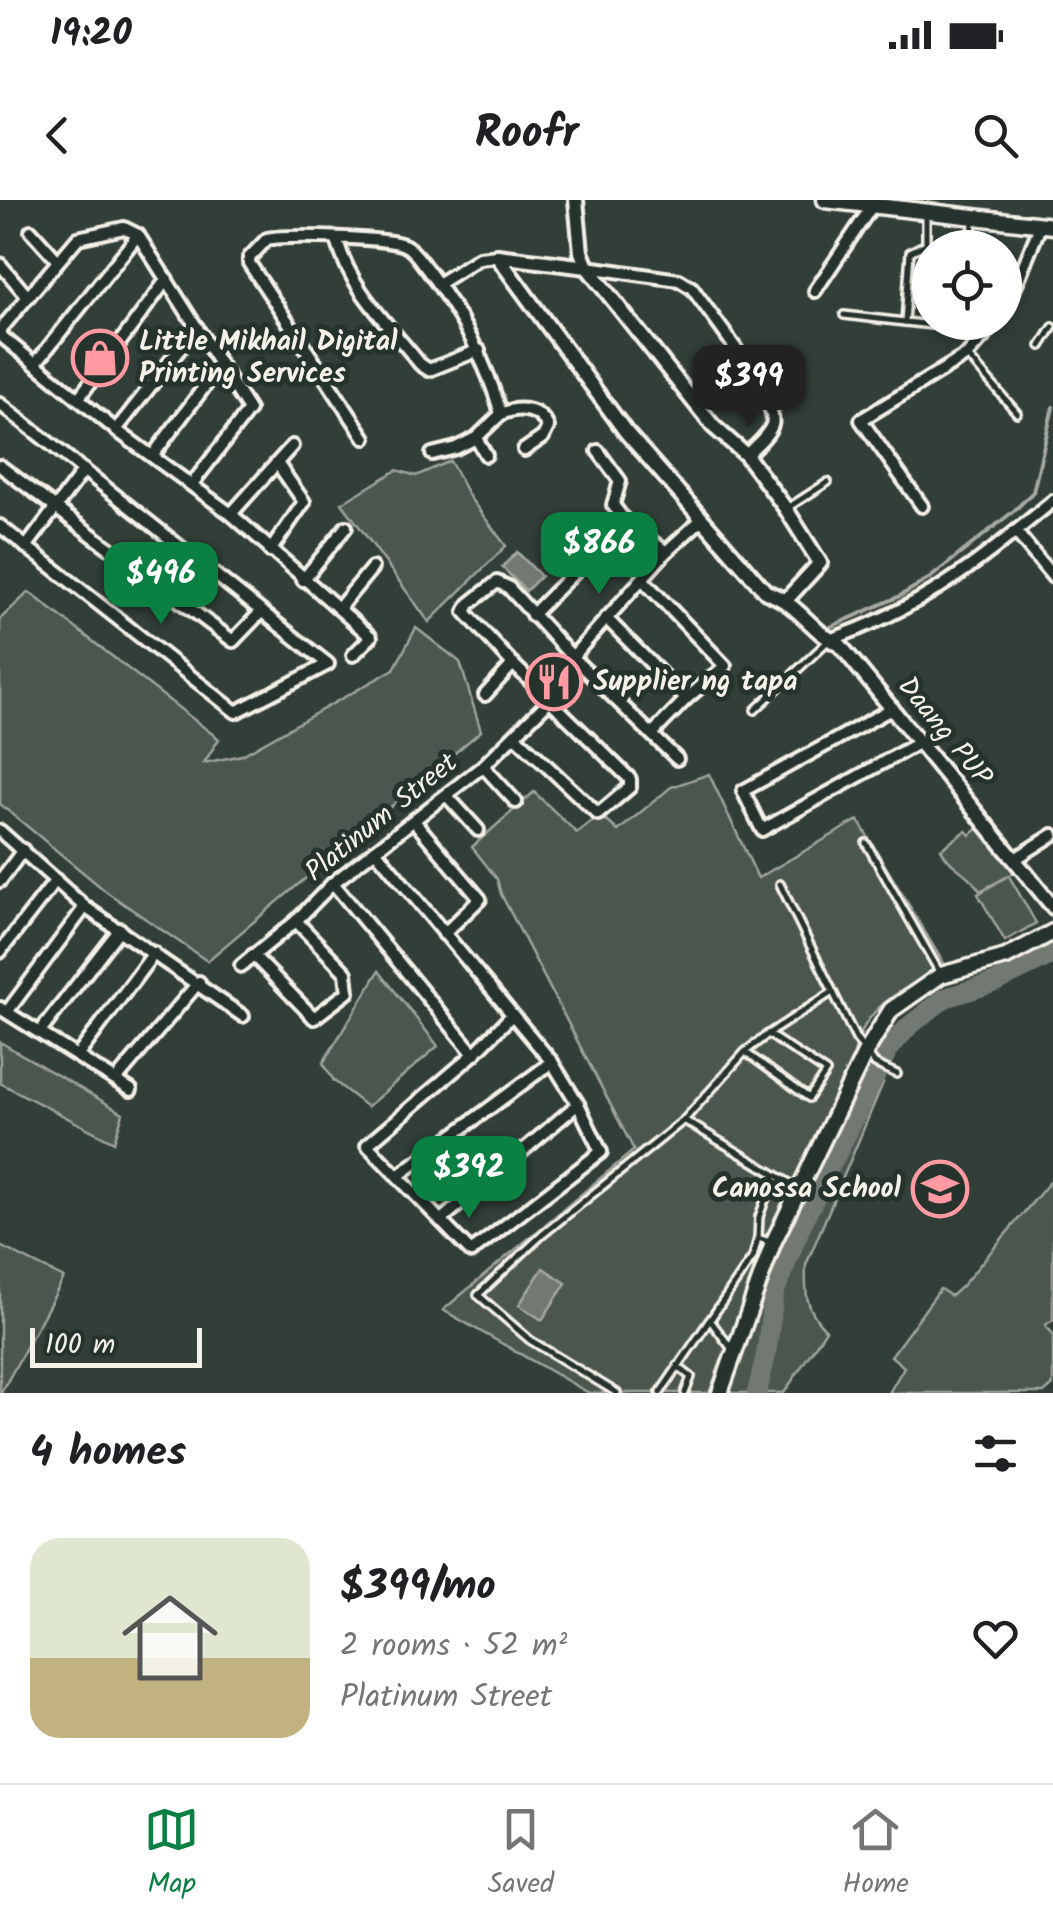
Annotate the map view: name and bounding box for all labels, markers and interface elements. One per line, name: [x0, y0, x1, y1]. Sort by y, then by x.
text: 19:20: [50, 5, 132, 65]
text: Roofr: [475, 99, 578, 171]
icon: back: [30, 108, 85, 163]
icon: search: [968, 108, 1023, 163]
map controls: [912, 230, 1022, 340]
button: locate: [912, 230, 1022, 340]
place label: Little Mikhail Digital Printing Services: [139, 320, 398, 397]
shop icon: Little Mikhail Digital Printing Services: [70, 328, 130, 388]
pin: $399: [690, 345, 808, 430]
text: $399: [715, 352, 783, 403]
pin: $866: [540, 512, 658, 597]
text: $866: [563, 519, 635, 570]
pin: $496: [102, 542, 220, 627]
text: $496: [126, 549, 196, 600]
restaurant icon: Supplier ng tapa: [524, 652, 584, 712]
place label: Supplier ng tapa: [593, 660, 798, 705]
street label: Daang PUP: [885, 667, 1003, 798]
street label: Platinum Street: [296, 741, 469, 894]
pin: $392: [410, 1136, 528, 1221]
text: $392: [433, 1143, 505, 1194]
school or university icon: Canossa School: [910, 1159, 970, 1219]
place label: Canossa School: [712, 1167, 902, 1212]
scale bar: [30, 1323, 202, 1368]
text: 100 m: [45, 1323, 115, 1368]
text: 4 homes: [30, 1420, 186, 1487]
icon: filters: [968, 1426, 1023, 1481]
text: $399/mo: [340, 1554, 496, 1621]
icon: home: [110, 1578, 230, 1698]
icon: heart: [968, 1611, 1023, 1666]
text: 2 rooms · 52 m²: [340, 1621, 567, 1672]
text: Platinum Street: [340, 1672, 552, 1723]
tab: Map: [144, 1802, 199, 1907]
tab: Saved: [488, 1802, 554, 1907]
tab: Home: [842, 1802, 909, 1907]

